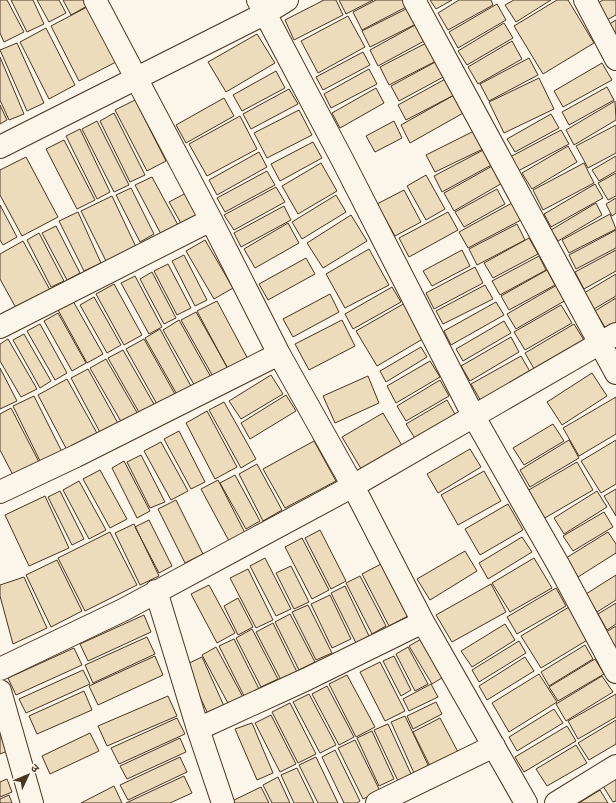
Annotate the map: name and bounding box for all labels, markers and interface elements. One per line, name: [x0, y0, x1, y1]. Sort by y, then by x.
north arrow: [8, 755, 48, 795]
text: उ: [27, 761, 43, 776]

